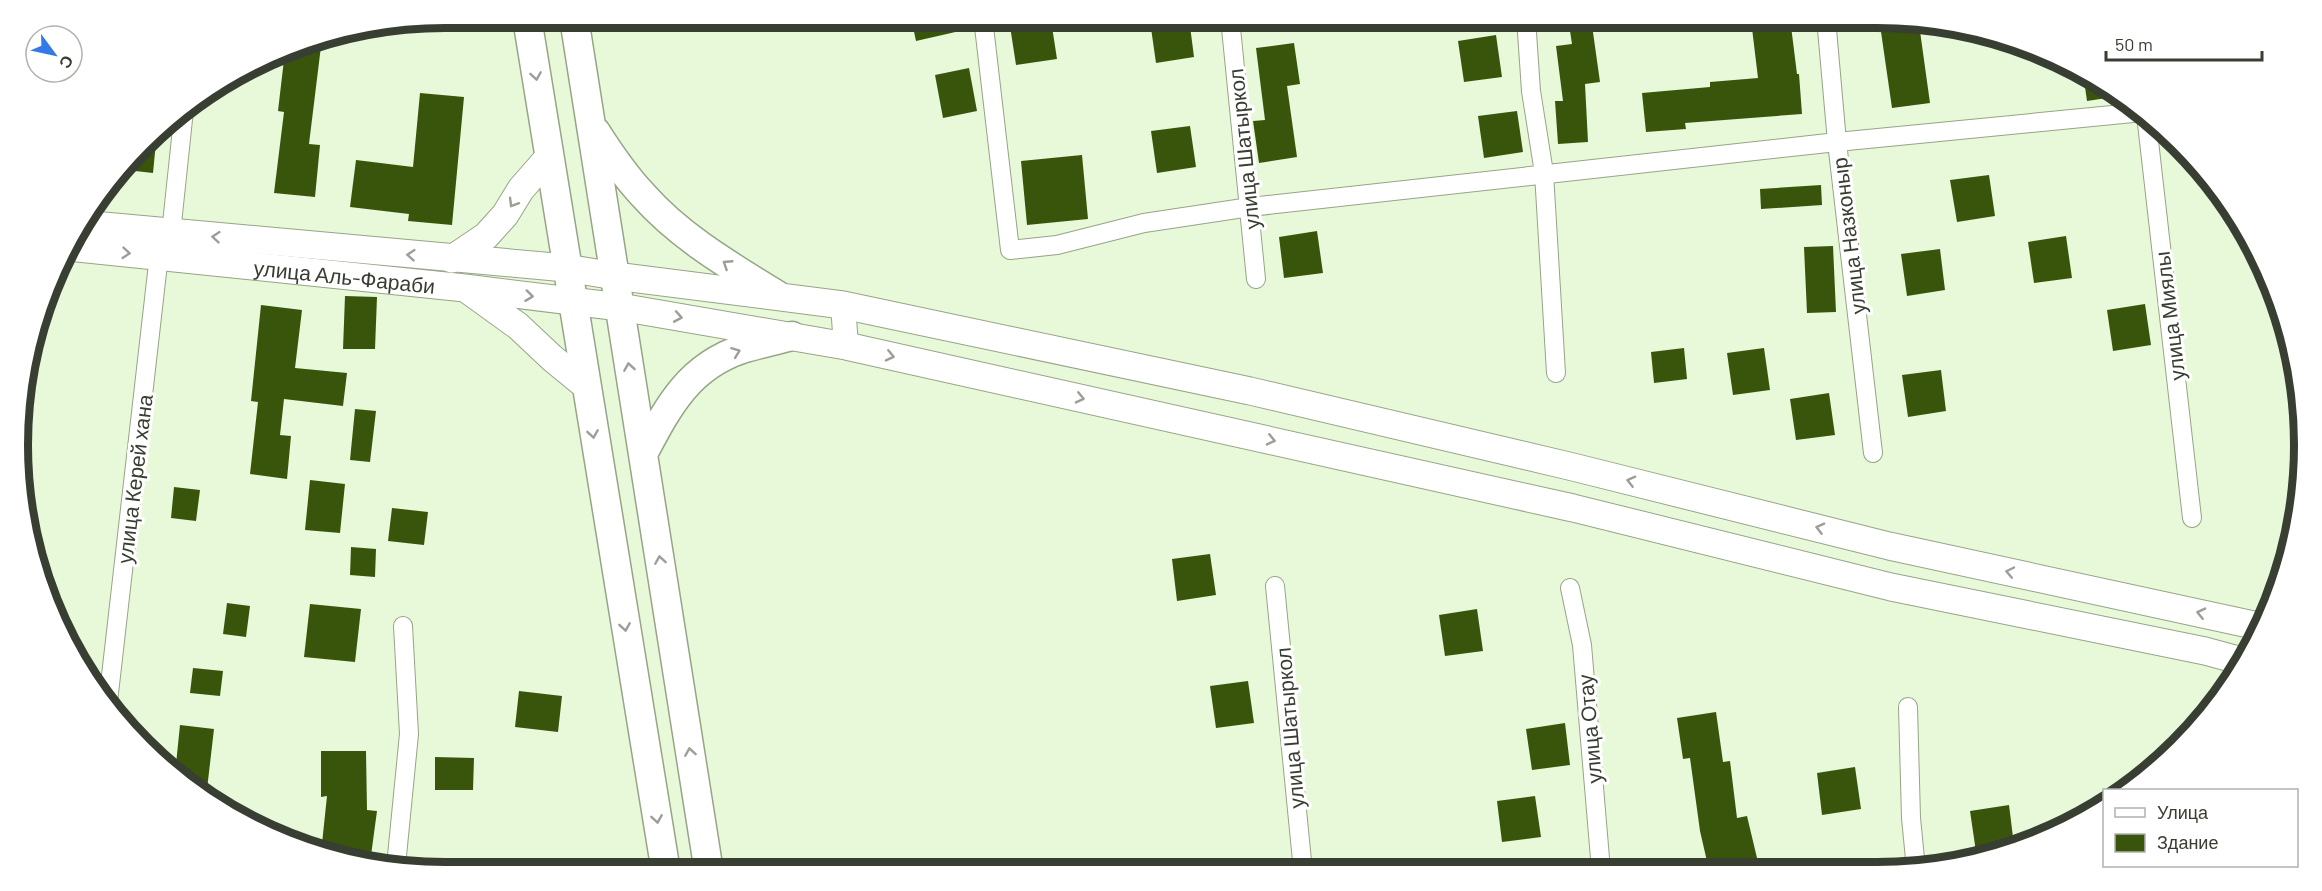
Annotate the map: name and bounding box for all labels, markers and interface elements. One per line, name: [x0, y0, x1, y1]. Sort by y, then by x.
north arrow: [24, 24, 84, 84]
scale bar: [2106, 24, 2262, 62]
text: 50 m: [2115, 33, 2153, 55]
text: С: [56, 52, 78, 73]
street label: улица Шатыркол: [1222, 67, 1264, 231]
one-way arrow: [529, 70, 542, 80]
street label: улица Назконыр: [1826, 156, 1870, 316]
one-way arrow: [509, 197, 520, 207]
one-way arrow: [212, 231, 221, 244]
one-way arrow: [122, 246, 131, 259]
one-way arrow: [406, 249, 415, 262]
street label: улица Миялы: [2149, 250, 2189, 382]
street label: улица Аль-Фараби: [253, 254, 436, 297]
one-way arrow: [723, 260, 734, 271]
one-way arrow: [525, 289, 534, 302]
one-way arrow: [672, 310, 682, 323]
one-way arrow: [730, 347, 741, 359]
one-way arrow: [885, 348, 895, 361]
one-way arrow: [624, 362, 636, 372]
one-way arrow: [1075, 391, 1085, 404]
street label: улица Керей хана: [111, 393, 157, 565]
one-way arrow: [586, 429, 599, 439]
one-way arrow: [1265, 433, 1275, 446]
one-way arrow: [1626, 476, 1636, 489]
one-way arrow: [1815, 523, 1825, 536]
one-way arrow: [654, 555, 666, 564]
one-way arrow: [2005, 566, 2015, 579]
one-way arrow: [2196, 608, 2206, 621]
one-way arrow: [618, 621, 631, 631]
street label: улица Шатыркол: [1270, 646, 1308, 810]
street label: улица Отау: [1572, 673, 1606, 785]
one-way arrow: [684, 748, 697, 758]
legend: [2103, 789, 2298, 867]
text: Улица: [2157, 801, 2209, 823]
one-way arrow: [650, 814, 663, 824]
text: Здание: [2157, 831, 2218, 853]

